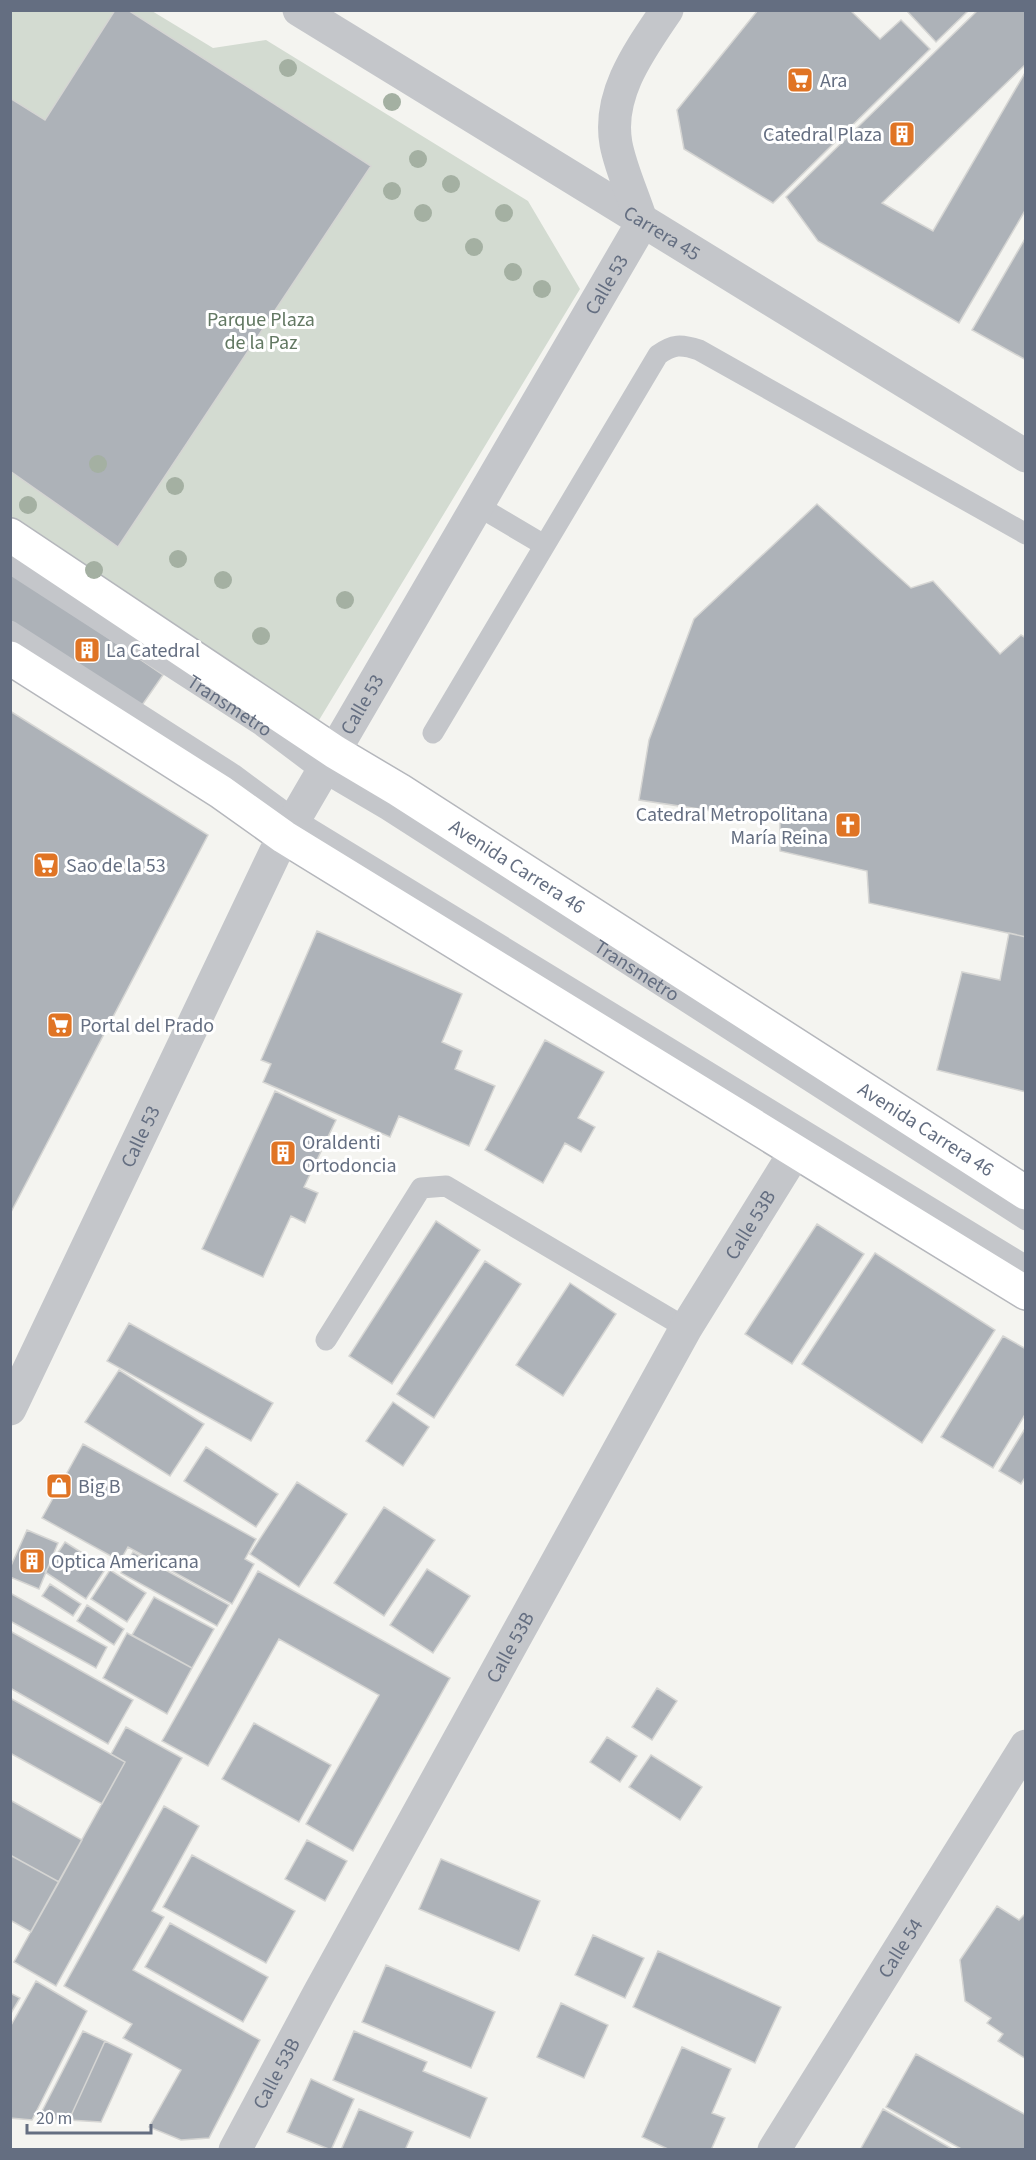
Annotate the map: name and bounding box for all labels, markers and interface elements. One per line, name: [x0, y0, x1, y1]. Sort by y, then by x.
supermarket icon: Ara: [785, 65, 815, 95]
place label: Ara: [820, 67, 847, 95]
building icon: Catedral Plaza: [887, 119, 917, 149]
place label: Catedral Plaza: [763, 121, 882, 149]
street label: Carrera 45: [618, 199, 705, 268]
street label: Calle 53: [579, 250, 636, 320]
park label: Parque Plaza de la Paz: [207, 306, 315, 357]
building icon: La Catedral: [72, 635, 102, 665]
place label: La Catedral: [106, 637, 200, 665]
street label: Transmetro: [181, 668, 278, 744]
street label: Calle 53: [334, 669, 391, 740]
place label: Catedral Metropolitana María Reina: [636, 801, 828, 852]
church icon: Catedral Metropolitana María Reina: [833, 810, 863, 840]
street label: Avenida Carrera 46: [443, 813, 590, 921]
supermarket icon: Sao de la 53: [31, 850, 61, 880]
place label: Sao de la 53: [66, 852, 166, 880]
street label: Transmetro: [588, 933, 685, 1009]
supermarket icon: Portal del Prado: [45, 1010, 75, 1040]
place label: Portal del Prado: [80, 1012, 214, 1040]
street label: Avenida Carrera 46: [852, 1076, 999, 1184]
street label: Calle 53: [114, 1101, 168, 1172]
place label: Oraldenti Ortodoncia: [302, 1129, 397, 1180]
building icon: Oraldenti Ortodoncia: [268, 1138, 298, 1168]
street label: Calle 53B: [719, 1185, 783, 1266]
shop icon: Big B: [44, 1471, 74, 1501]
place label: Big B: [78, 1473, 121, 1501]
building icon: Optica Americana: [17, 1546, 47, 1576]
place label: Optica Americana: [51, 1548, 199, 1576]
street label: Calle 53B: [480, 1607, 542, 1688]
street label: Calle 54: [872, 1913, 930, 1984]
street label: Calle 53B: [246, 2033, 308, 2114]
scale bar: [27, 2097, 152, 2135]
text: 20 m: [36, 2106, 72, 2131]

